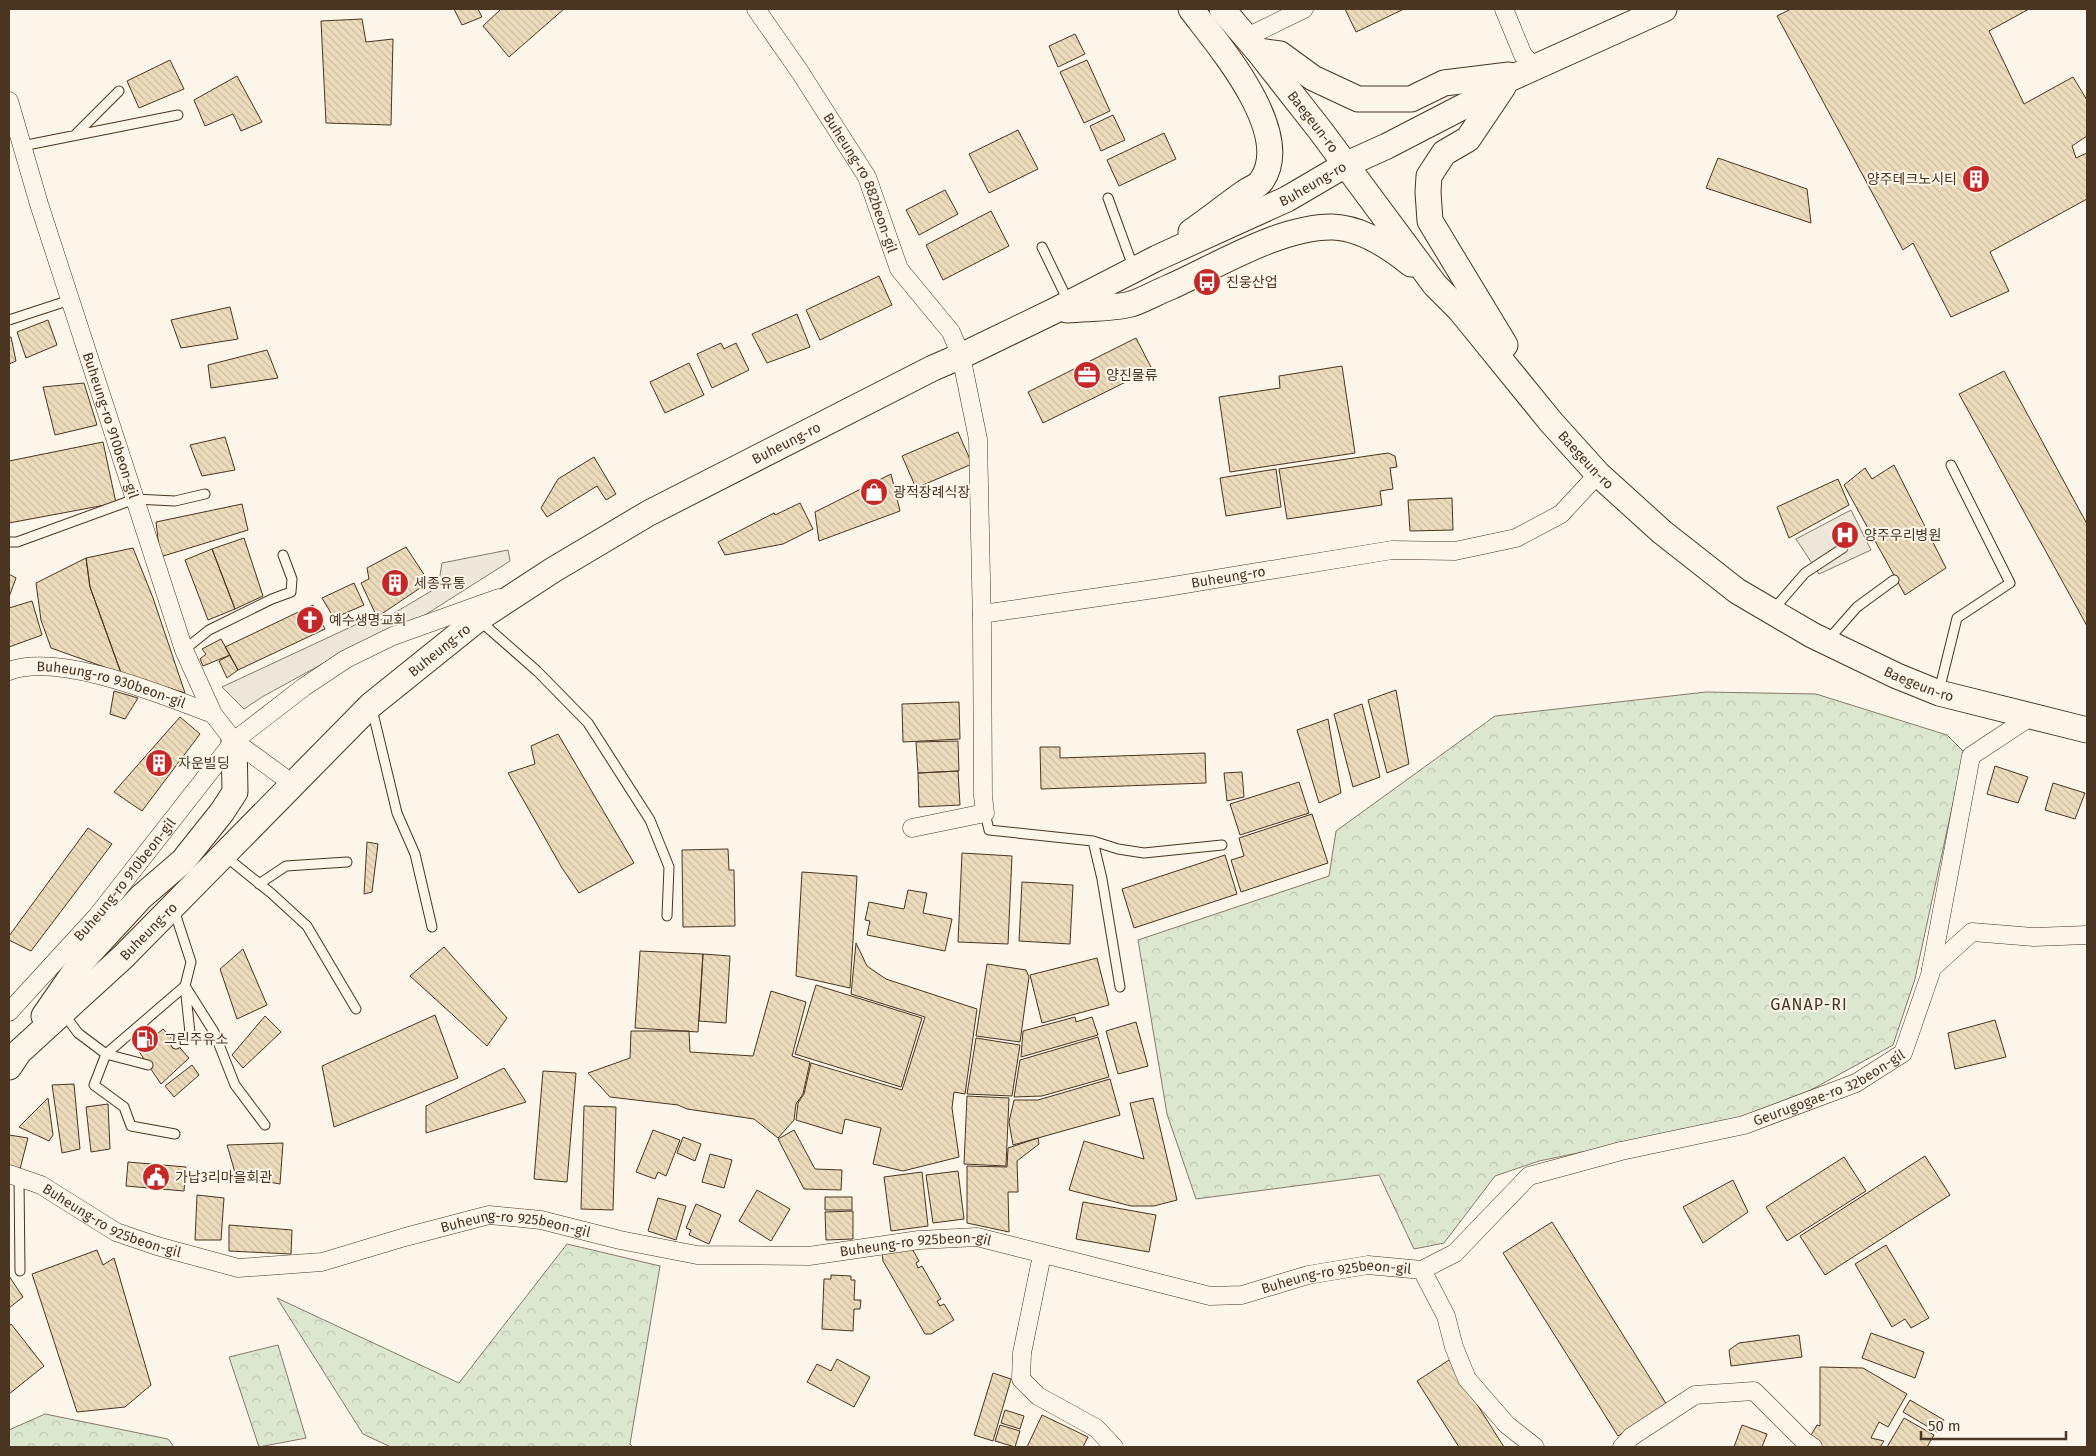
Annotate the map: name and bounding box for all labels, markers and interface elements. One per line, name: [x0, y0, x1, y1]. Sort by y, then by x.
street label: Baegeun-ro: [1284, 87, 1342, 156]
street label: Buheung-ro 882beon-gil: [820, 110, 901, 255]
street label: Buheung-ro: [1277, 158, 1349, 210]
building icon: 양주테크노시티: [1961, 164, 1991, 194]
place label: 양주테크노시티: [1867, 171, 1957, 188]
bus stop icon: 진웅산업: [1192, 267, 1222, 297]
place label: 진웅산업: [1226, 274, 1278, 291]
street label: Buheung-ro 910beon-gil: [79, 350, 143, 501]
office icon: 양진물류: [1072, 360, 1102, 390]
place label: 양진물류: [1106, 367, 1158, 384]
street label: Buheung-ro: [749, 418, 823, 468]
street label: Baegeun-ro: [1555, 427, 1617, 493]
shop icon: 광적장례식장: [859, 477, 889, 507]
place label: 광적장례식장: [893, 484, 970, 501]
hospital icon: 양주우리병원: [1830, 520, 1860, 550]
place label: 양주우리병원: [1864, 527, 1941, 544]
street label: Buheung-ro: [1190, 562, 1267, 591]
building icon: 세종유통: [380, 568, 410, 598]
place label: 세종유통: [414, 575, 466, 592]
church icon: 예수생명교회: [295, 605, 325, 635]
place label: 예수생명교회: [329, 612, 406, 629]
street label: Buheung-ro: [405, 620, 474, 680]
street label: Buheung-ro 930beon-gil: [36, 658, 188, 711]
street label: Baegeun-ro: [1881, 662, 1956, 705]
building icon: 자운빌딩: [144, 748, 174, 778]
place label: 자운빌딩: [178, 755, 230, 772]
street label: Buheung-ro 910beon-gil: [69, 814, 179, 944]
street label: Buheung-ro: [116, 899, 180, 963]
district label: GANAP-RI: [1770, 995, 1848, 1014]
fuel station icon: 그린주유소: [130, 1024, 160, 1054]
place label: 그린주유소: [164, 1031, 229, 1048]
street label: Geurugogae-ro 32beon-gil: [1751, 1046, 1908, 1129]
public building icon: 가납3리마을회관: [141, 1162, 171, 1192]
place label: 가납3리마을회관: [175, 1169, 272, 1186]
street label: Buheung-ro 925beon-gil: [40, 1180, 183, 1261]
street label: Buheung-ro 925beon-gil: [439, 1206, 592, 1241]
street label: Buheung-ro 925beon-gil: [838, 1229, 993, 1260]
street label: Buheung-ro 925beon-gil: [1259, 1256, 1412, 1297]
scale bar: [1921, 1408, 2066, 1440]
text: 50 m: [1928, 1417, 1961, 1435]

